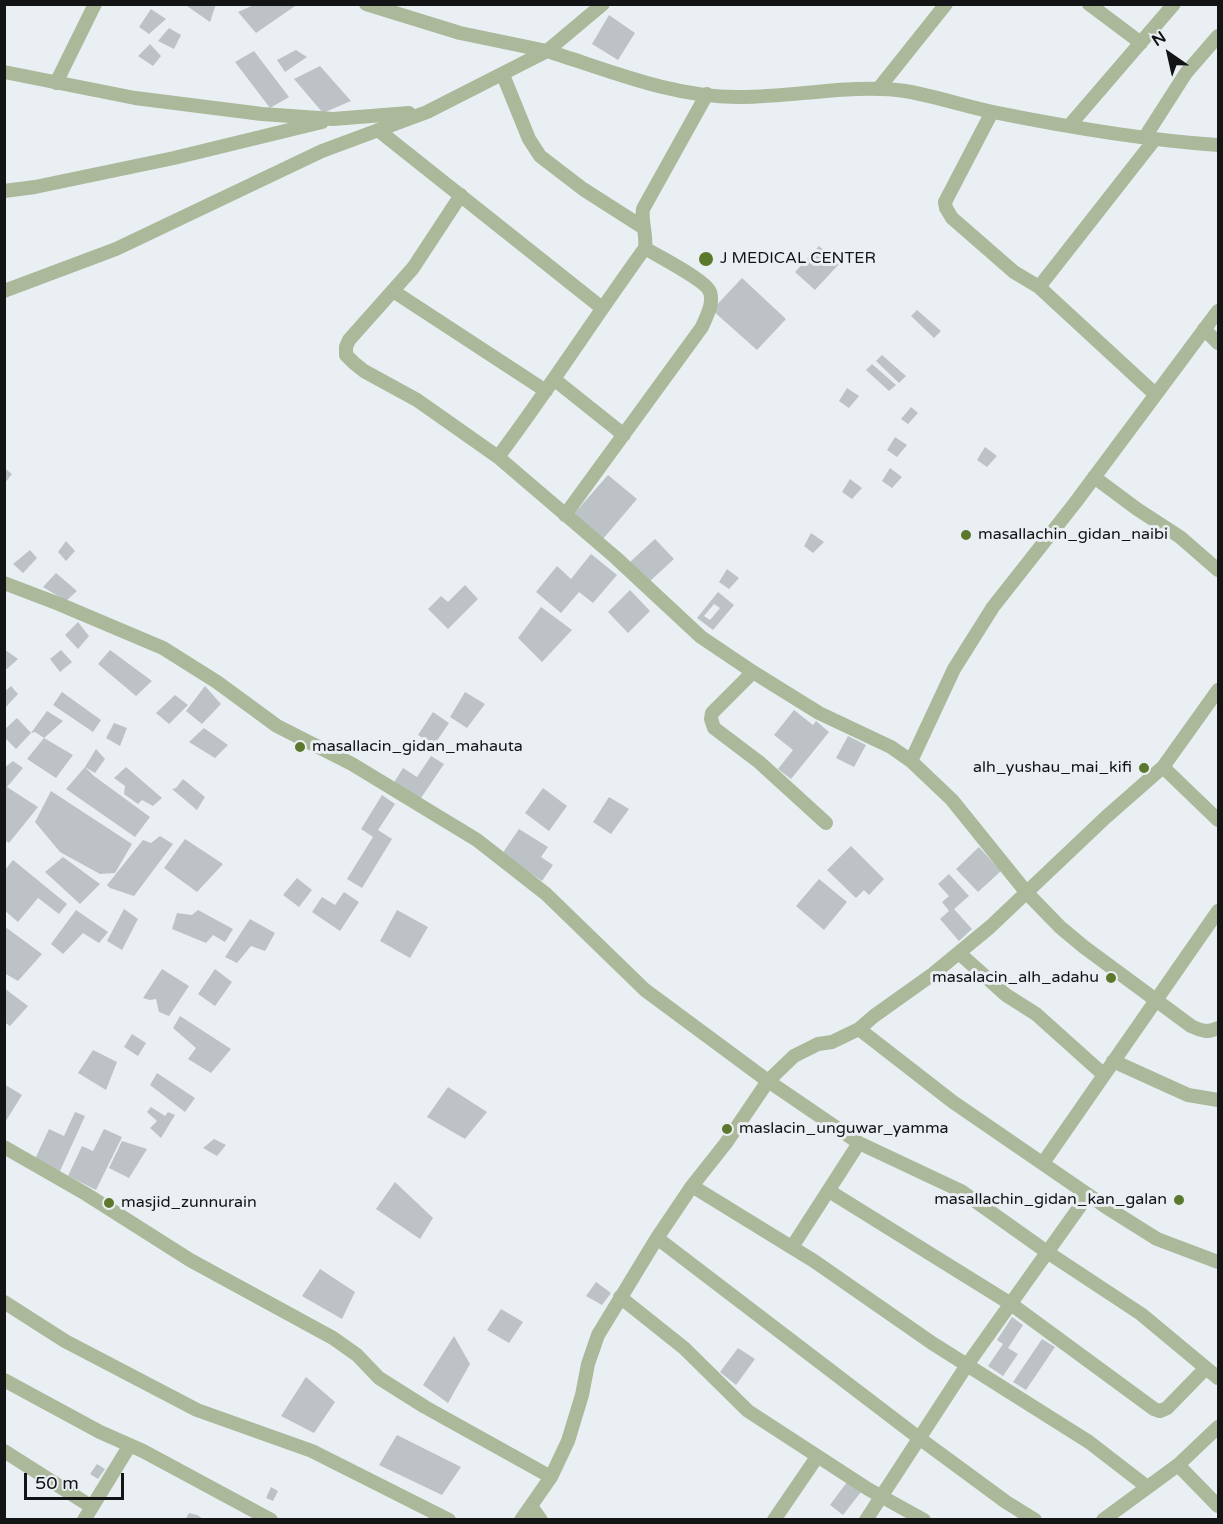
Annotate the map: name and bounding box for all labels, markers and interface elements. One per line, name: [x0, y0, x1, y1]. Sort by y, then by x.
north arrow: [1139, 24, 1199, 84]
text: N: [1148, 27, 1170, 51]
place label: J MEDICAL CENTER: [720, 249, 876, 269]
marker: J MEDICAL CENTER: [697, 250, 715, 268]
place label: masallachin_gidan_naibi: [978, 525, 1168, 545]
marker: masallachin_gidan_naibi: [959, 528, 973, 542]
place label: masallacin_gidan_mahauta: [312, 737, 523, 757]
marker: masallacin_gidan_mahauta: [293, 740, 307, 754]
place label: alh_yushau_mai_kifi: [973, 758, 1132, 778]
marker: alh_yushau_mai_kifi: [1137, 761, 1151, 775]
place label: masalacin_alh_adahu: [932, 968, 1099, 988]
marker: masalacin_alh_adahu: [1104, 971, 1118, 985]
place label: maslacin_unguwar_yamma: [739, 1119, 949, 1139]
marker: maslacin_unguwar_yamma: [720, 1122, 734, 1136]
place label: masallachin_gidan_kan_galan: [934, 1190, 1167, 1210]
place label: masjid_zunnurain: [121, 1193, 257, 1213]
marker: masallachin_gidan_kan_galan: [1172, 1193, 1186, 1207]
marker: masjid_zunnurain: [102, 1196, 116, 1210]
scale bar: [27, 1461, 128, 1499]
text: 50 m: [35, 1472, 79, 1494]

